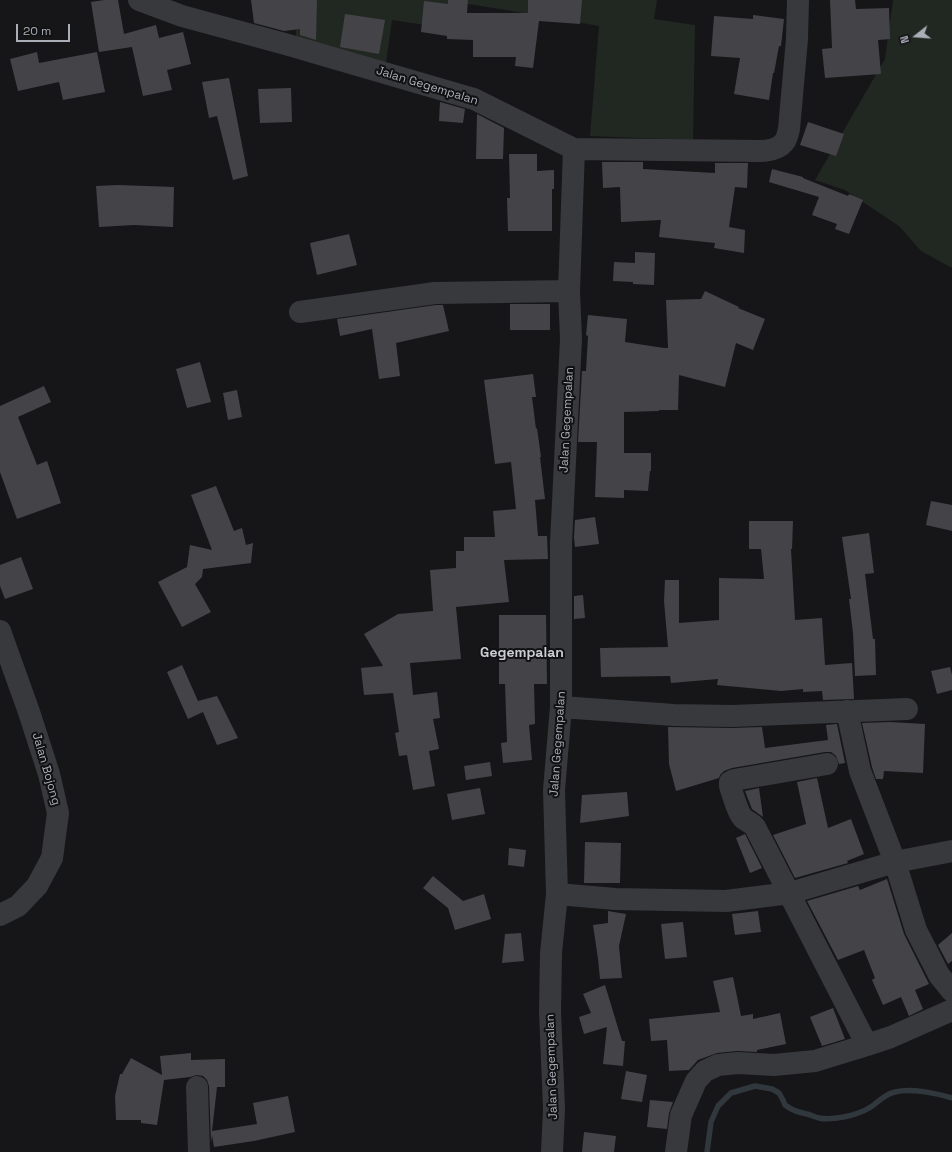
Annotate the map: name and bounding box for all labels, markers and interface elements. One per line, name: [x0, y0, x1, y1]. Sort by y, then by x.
scale bar: [18, 16, 72, 42]
north arrow: [896, 16, 936, 56]
text: 20 m: [23, 23, 51, 39]
text: N: [897, 34, 912, 45]
street label: Jalan Gegempalan: [374, 64, 480, 108]
street label: Jalan Gegempalan: [557, 367, 577, 473]
district label: Gegempalan: [480, 645, 564, 661]
street label: Jalan Gegempalan: [547, 691, 569, 797]
street label: Jalan Bojong: [29, 731, 63, 807]
street label: Jalan Gegempalan: [543, 1014, 561, 1120]

